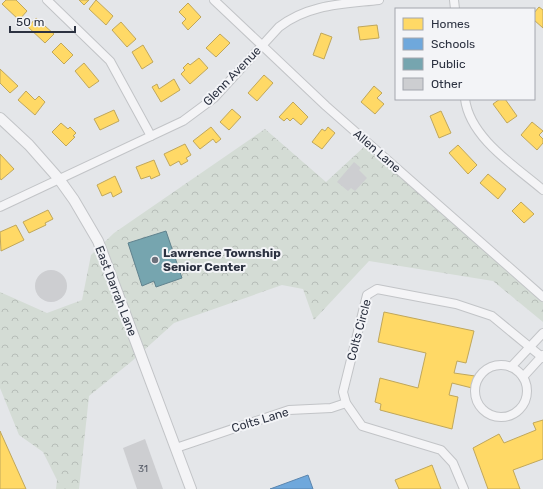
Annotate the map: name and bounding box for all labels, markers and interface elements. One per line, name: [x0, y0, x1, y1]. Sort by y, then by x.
scale bar: [10, 8, 75, 34]
legend: [395, 8, 535, 100]
text: 50 m: [16, 15, 44, 29]
text: Homes: [431, 17, 470, 31]
text: Schools: [431, 37, 475, 51]
street label: Glenn Avenue: [200, 43, 264, 109]
text: Public: [431, 57, 466, 71]
text: Other: [431, 77, 463, 91]
street label: Allen Lane: [350, 127, 404, 176]
street label: East Darrah Lane: [92, 244, 140, 338]
place label: Lawrence Township Senior Center: [163, 246, 281, 274]
marker: Lawrence Township Senior Center: [150, 255, 160, 265]
street label: Colts Circle: [344, 297, 374, 362]
street label: Colts Lane: [230, 405, 290, 435]
house number: 31: [138, 463, 148, 475]

